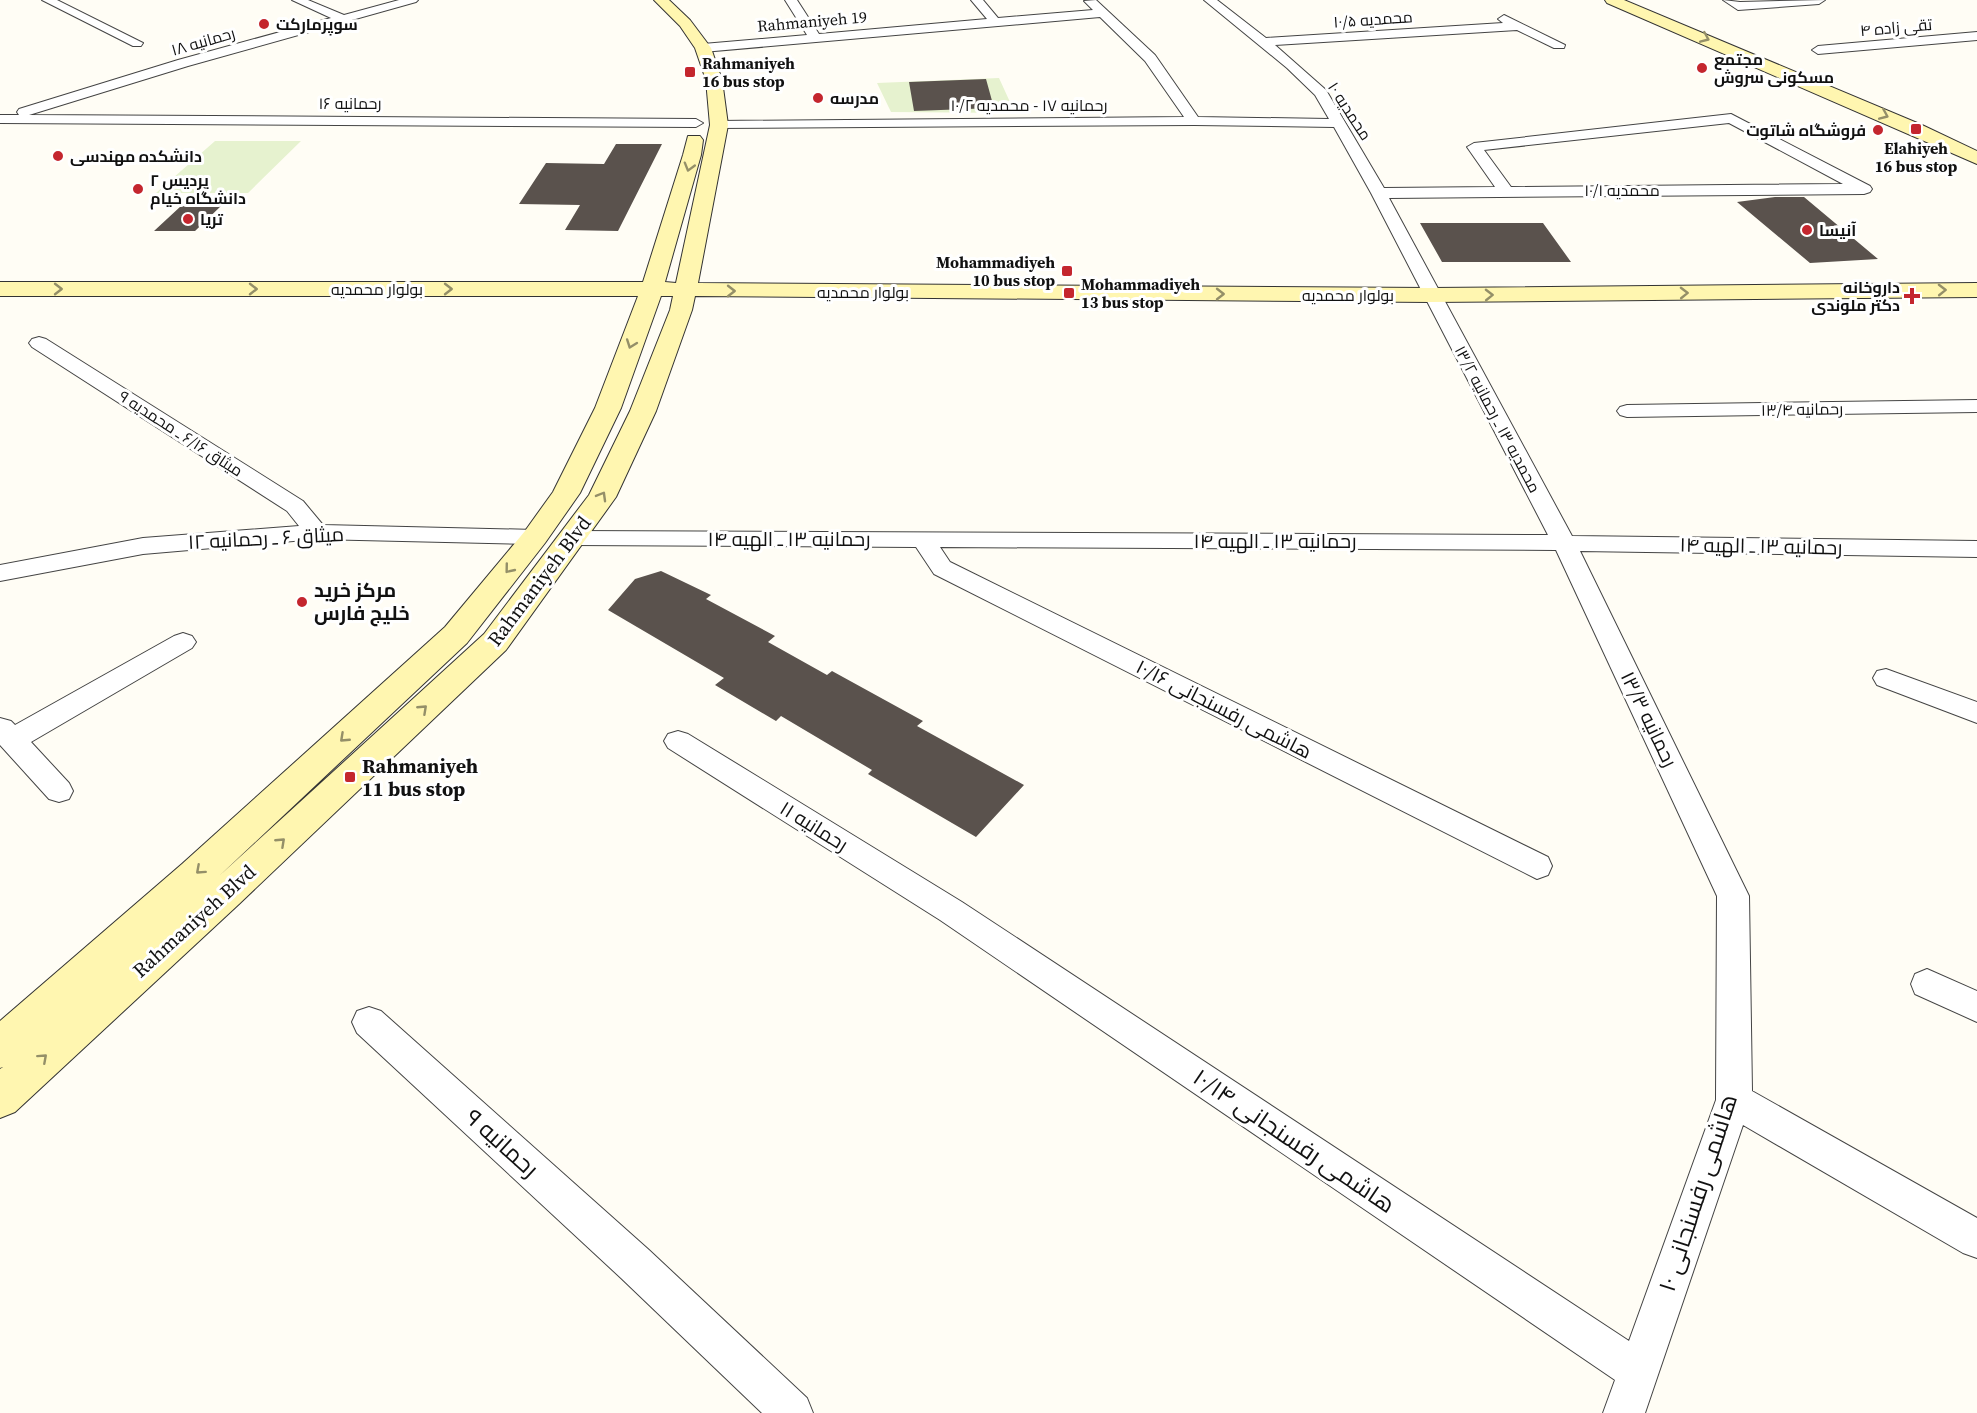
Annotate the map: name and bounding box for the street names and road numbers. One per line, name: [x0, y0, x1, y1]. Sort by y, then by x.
street label: Rahmaniyeh 19: [756, 5, 868, 37]
street label: محمدیه ۱۰/۵: [1333, 5, 1413, 33]
street label: تقی زاده ۴: [1859, 13, 1934, 41]
street label: رحمانیه ۱۸: [168, 21, 238, 61]
street label: محمدیه ۱۰: [1323, 78, 1377, 144]
street label: رحمانیه ۱۶: [318, 92, 382, 114]
street label: رحمانیه ۱۷ - محمدیه ۱۰/۲: [950, 94, 1108, 116]
street label: محمدیه ۱۰/۱: [1584, 179, 1660, 201]
street label: بولوار محمدیه: [331, 278, 423, 300]
street label: بولوار محمدیه: [817, 281, 909, 303]
street label: بولوار محمدیه: [1302, 284, 1394, 306]
street label: محمدیه ۱۳ ـ رحمانیه ۱۳/۲: [1450, 342, 1546, 496]
street label: میثاق ۶/۱۶ ـ محمدیه ۹: [115, 385, 247, 481]
street label: رحمانیه ۱۳/۴: [1761, 397, 1843, 421]
street label: Rahmaniyeh Blvd: [481, 509, 598, 652]
street label: میثاق ۶ ـ رحمانیه ۱۲: [187, 520, 345, 556]
street label: رحمانیه ۱۳ ـ الهیه ۱۴: [708, 525, 870, 553]
street label: رحمانیه ۱۳ ـ الهیه ۱۴: [1194, 527, 1356, 555]
street label: رحمانیه ۱۳ ـ الهیه ۱۴: [1679, 531, 1843, 561]
street label: هاشمی رفسنجانی ۱۰/۱۶: [1131, 653, 1317, 765]
street label: رحمانیه ۱۳/۳: [1614, 667, 1684, 771]
street label: رحمانیه ۱۱: [775, 794, 853, 858]
street label: Rahmaniyeh Blvd: [126, 858, 262, 984]
street label: هاشمی رفسنجانی ۱۰/۱۴: [1187, 1061, 1402, 1221]
street label: هاشمی رفسنجانی ۱۰: [1650, 1090, 1745, 1296]
street label: رحمانیه ۹: [458, 1101, 546, 1184]

